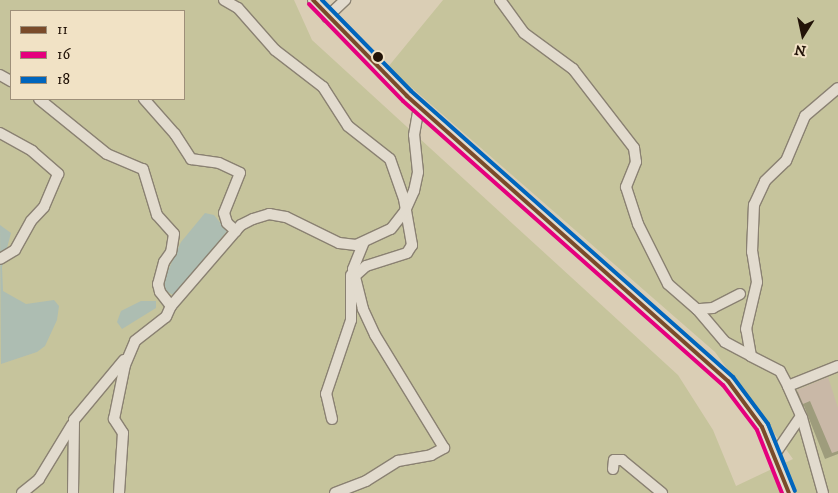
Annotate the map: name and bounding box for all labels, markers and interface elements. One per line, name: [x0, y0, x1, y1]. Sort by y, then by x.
legend: [10, 10, 185, 100]
north arrow: [778, 10, 828, 60]
text: 11: [57, 20, 68, 39]
text: N: [793, 40, 808, 60]
text: 16: [57, 45, 70, 64]
unlabelled marker: [373, 52, 383, 62]
text: 18: [57, 70, 70, 89]

